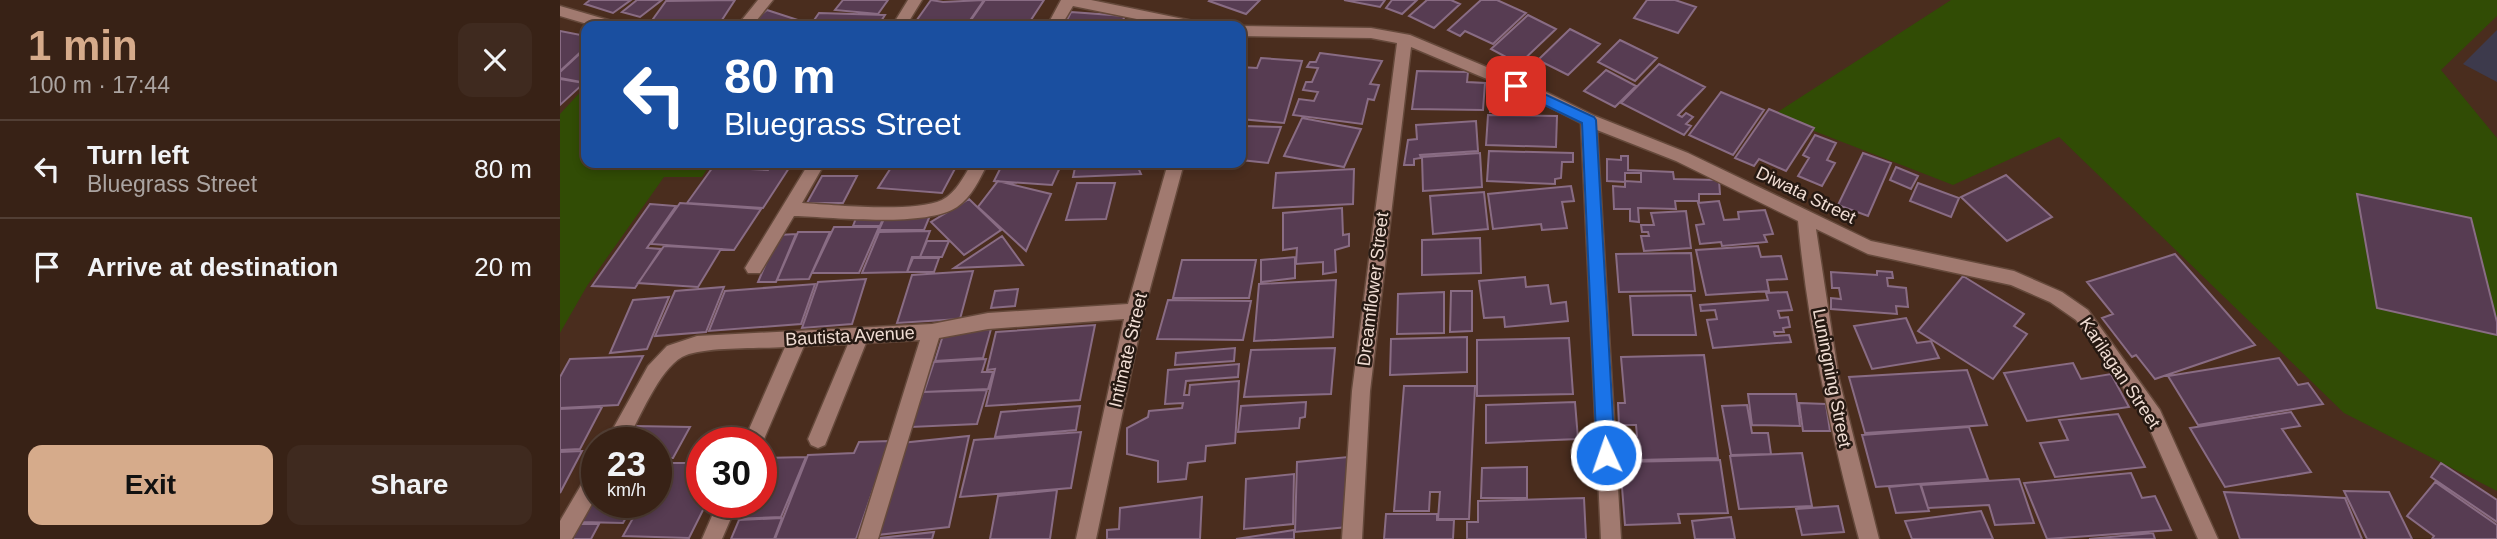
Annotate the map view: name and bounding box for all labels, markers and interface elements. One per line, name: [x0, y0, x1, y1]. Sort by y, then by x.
text: 1 min: [28, 22, 138, 69]
button: close: [458, 23, 532, 97]
icon: left: [609, 49, 700, 140]
text: 80 m: [724, 49, 836, 103]
pin: [1486, 56, 1546, 116]
icon: arrive: [1497, 67, 1535, 105]
text: 100 m · 17:44: [28, 72, 170, 98]
text: Bluegrass Street: [724, 106, 961, 142]
text: Turn left: [87, 140, 189, 170]
icon: left: [28, 150, 66, 188]
text: 80 m: [474, 154, 532, 184]
street label: Diwata Street: [1753, 162, 1859, 228]
text: Bluegrass Street: [87, 171, 257, 197]
street label: Dreamflower Street: [1354, 211, 1392, 367]
icon: arrive: [28, 248, 66, 286]
text: Arrive at destination: [87, 252, 338, 282]
text: 20 m: [474, 252, 532, 282]
street label: Intimate Street: [1105, 291, 1151, 409]
street label: Luningning Street: [1809, 307, 1855, 449]
street label: Karilagan Street: [2076, 314, 2164, 432]
street label: Bautista Avenue: [785, 323, 915, 349]
position arrow: [1569, 418, 1643, 492]
speed limit sign: 30: [686, 427, 777, 518]
text: 23: [607, 444, 646, 483]
button: Exit: [28, 445, 273, 525]
button: Share: [287, 445, 532, 525]
text: km/h: [607, 480, 646, 500]

